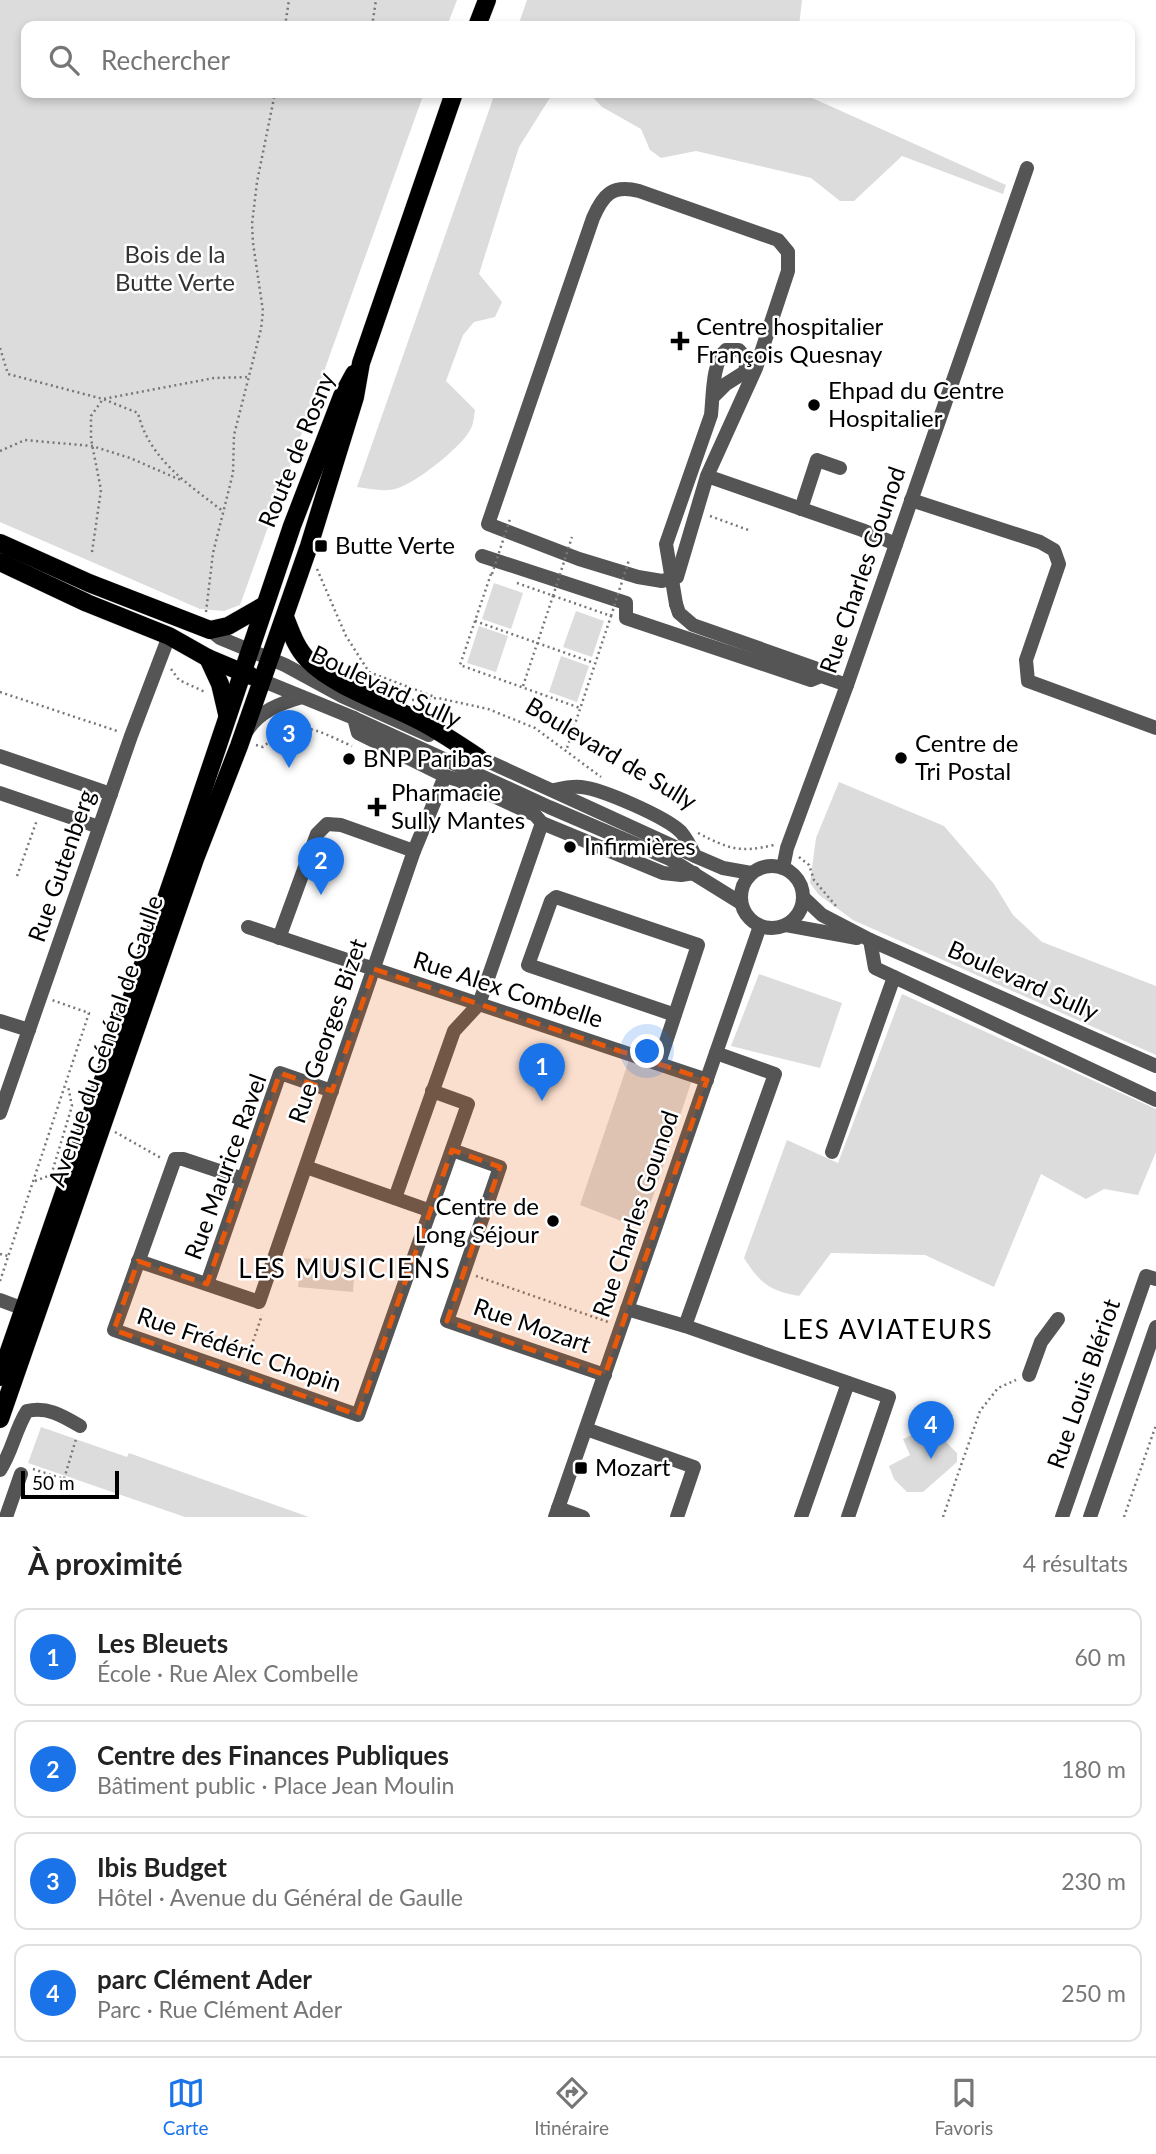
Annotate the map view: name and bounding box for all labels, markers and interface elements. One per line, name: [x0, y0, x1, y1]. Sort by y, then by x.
search box: [21, 21, 1135, 98]
icon: search: [45, 41, 83, 79]
text: Rechercher: [101, 44, 230, 76]
park label: Bois de la Butte Verte: [115, 239, 235, 296]
place label: Centre hospitalier François Quesnay: [696, 311, 884, 368]
marker: Centre hospitalier François Quesnay: [670, 331, 690, 351]
street label: Route de Rosny: [251, 367, 340, 531]
place label: Ehpad du Centre Hospitalier: [828, 375, 1004, 432]
marker: Ehpad du Centre Hospitalier: [806, 397, 822, 413]
street label: Rue Charles Gounod: [813, 462, 911, 677]
place label: Butte Verte: [335, 530, 455, 559]
marker: Butte Verte: [313, 538, 329, 554]
street label: Boulevard Sully: [307, 638, 467, 733]
street label: Boulevard de Sully: [521, 690, 703, 816]
pin: 3: [266, 710, 312, 768]
place label: Centre de Tri Postal: [915, 728, 1018, 785]
place label: BNP Paribas: [363, 743, 493, 772]
marker: Centre de Tri Postal: [893, 750, 909, 766]
marker: BNP Paribas: [341, 751, 357, 767]
place label: Pharmacie Sully Mantes: [391, 777, 525, 834]
street label: Rue Gutenberg: [21, 786, 100, 945]
marker: Pharmacie Sully Mantes: [369, 799, 385, 815]
place label: Infirmières: [584, 831, 696, 860]
pin: 2: [298, 837, 344, 895]
marker: Infirmières: [562, 839, 578, 855]
street label: Avenue du Général de Gaulle: [41, 891, 168, 1190]
street label: Boulevard Sully: [944, 933, 1104, 1026]
street label: Rue Georges Bizet: [281, 934, 372, 1127]
street label: Rue Alex Combelle: [410, 944, 607, 1033]
your location: [630, 1034, 664, 1068]
pin: 1: [519, 1043, 565, 1101]
street label: Rue Maurice Ravel: [178, 1070, 272, 1263]
street label: Rue Charles Gounod: [586, 1106, 684, 1321]
place label: Centre de Long Séjour: [415, 1191, 539, 1248]
marker: Centre de Long Séjour: [545, 1213, 561, 1229]
district label: LES MUSICIENS: [238, 1252, 452, 1284]
street label: Rue Mozart: [470, 1291, 595, 1358]
street label: Rue Louis Blériot: [1040, 1294, 1125, 1472]
street label: Rue Frédéric Chopin: [134, 1300, 345, 1397]
district label: LES AVIATEURS: [783, 1313, 994, 1345]
pin: 4: [908, 1401, 954, 1459]
place label: Mozart: [595, 1452, 671, 1481]
marker: Mozart: [573, 1460, 589, 1476]
scale bar: [21, 1468, 119, 1500]
text: 50 m: [32, 1471, 75, 1494]
text: À proximité: [28, 1545, 183, 1581]
text: 4 résultats: [1023, 1549, 1128, 1577]
text: Les Bleuets: [97, 1627, 228, 1659]
text: 1: [46, 1643, 60, 1671]
text: 60 m: [1075, 1643, 1126, 1671]
text: École · Rue Alex Combelle: [97, 1659, 358, 1687]
text: Centre des Finances Publiques: [97, 1739, 449, 1771]
text: 2: [46, 1755, 60, 1783]
text: 180 m: [1061, 1755, 1126, 1783]
text: Bâtiment public · Place Jean Moulin: [97, 1771, 454, 1799]
text: Ibis Budget: [97, 1851, 227, 1883]
text: 3: [46, 1867, 60, 1895]
text: 230 m: [1061, 1867, 1126, 1895]
text: Hôtel · Avenue du Général de Gaulle: [97, 1883, 463, 1911]
text: parc Clément Ader: [97, 1963, 312, 1995]
text: 4: [46, 1979, 60, 2007]
text: 250 m: [1061, 1979, 1126, 2007]
text: Parc · Rue Clément Ader: [97, 1995, 342, 2023]
tab: Carte: [163, 2074, 209, 2139]
tab: Itinéraire: [534, 2074, 609, 2139]
tab: Favoris: [935, 2074, 993, 2139]

